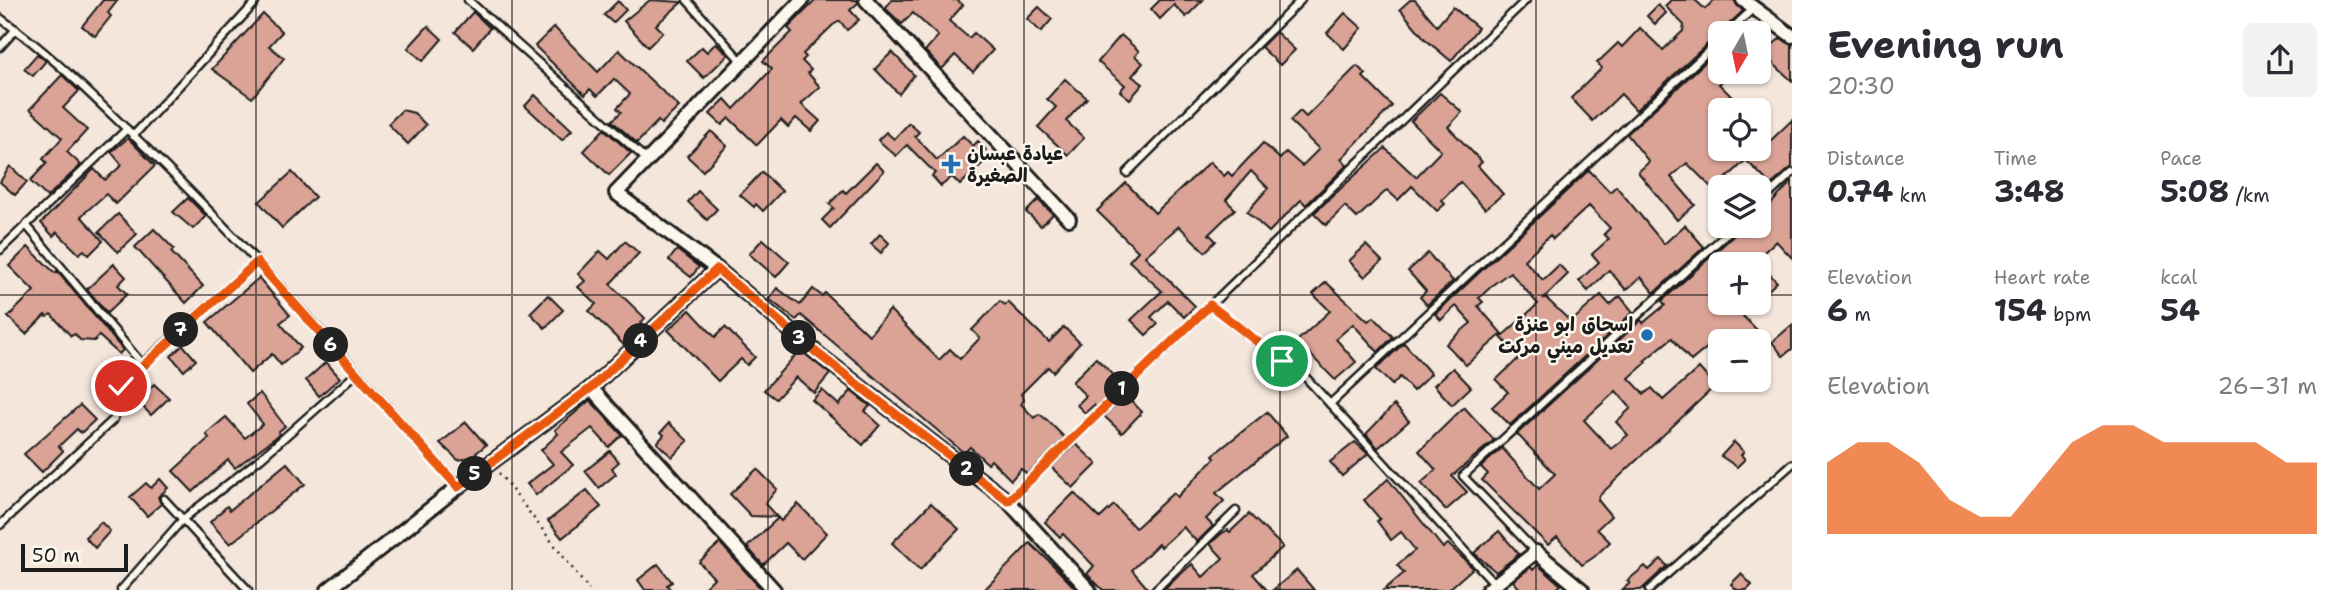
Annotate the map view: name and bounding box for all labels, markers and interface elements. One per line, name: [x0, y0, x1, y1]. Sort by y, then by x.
text: Evening run: [1827, 19, 2064, 70]
north arrow: [1708, 21, 1771, 84]
map controls: [1708, 21, 1771, 392]
button: share: [2243, 23, 2317, 97]
text: 20:30: [1827, 71, 1895, 101]
button: locate: [1708, 98, 1771, 161]
place label: عيادة عبسان الصغيرة: [967, 141, 1063, 188]
text: Distance: [1827, 146, 1905, 171]
text: Time: [1994, 146, 2037, 171]
text: Pace: [2160, 146, 2202, 171]
marker: عيادة عبسان الصغيرة: [941, 154, 961, 174]
text: 0.74: [1827, 171, 1893, 212]
text: 3:48: [1994, 171, 2065, 212]
text: 5:08: [2160, 171, 2229, 212]
button: layers: [1708, 175, 1771, 238]
text: km: [1893, 183, 1927, 208]
text: /km: [2229, 183, 2270, 208]
button: +: [1708, 252, 1771, 315]
text: Elevation: [1827, 265, 1912, 290]
text: Heart rate: [1994, 265, 2090, 290]
text: kcal: [2160, 265, 2197, 290]
text: 6: [1827, 290, 1848, 331]
text: 154: [1994, 290, 2047, 331]
text: 54: [2160, 290, 2200, 331]
text: m: [1848, 302, 1871, 327]
text: bpm: [2047, 302, 2091, 327]
pin: 7: [164, 312, 198, 348]
place label: اسحاق ابو عنزة تعديل ميني مركت: [1498, 312, 1635, 363]
text: 7: [174, 317, 187, 342]
pin: 3: [782, 320, 816, 356]
pin: 4: [624, 324, 658, 358]
text: 3: [792, 325, 805, 350]
marker: اسحاق ابو عنزة تعديل ميني مركت: [1639, 327, 1655, 343]
pin: 6: [314, 328, 348, 362]
text: 4: [634, 328, 647, 353]
button: −: [1708, 329, 1771, 392]
pin: [1252, 331, 1312, 391]
text: 6: [324, 332, 337, 357]
icon: arrive: [1263, 342, 1301, 380]
pin: [91, 356, 151, 416]
icon: check: [102, 367, 140, 405]
text: Elevation: [1827, 371, 1930, 401]
text: 26–31 m: [2218, 371, 2317, 401]
pin: 1: [1104, 372, 1140, 406]
text: 1: [1117, 376, 1126, 401]
pin: 2: [950, 452, 984, 486]
pin: 5: [458, 456, 492, 491]
text: 2: [960, 456, 973, 481]
text: 5: [469, 461, 480, 486]
scale bar: [21, 541, 128, 573]
text: 50 m: [32, 543, 80, 568]

